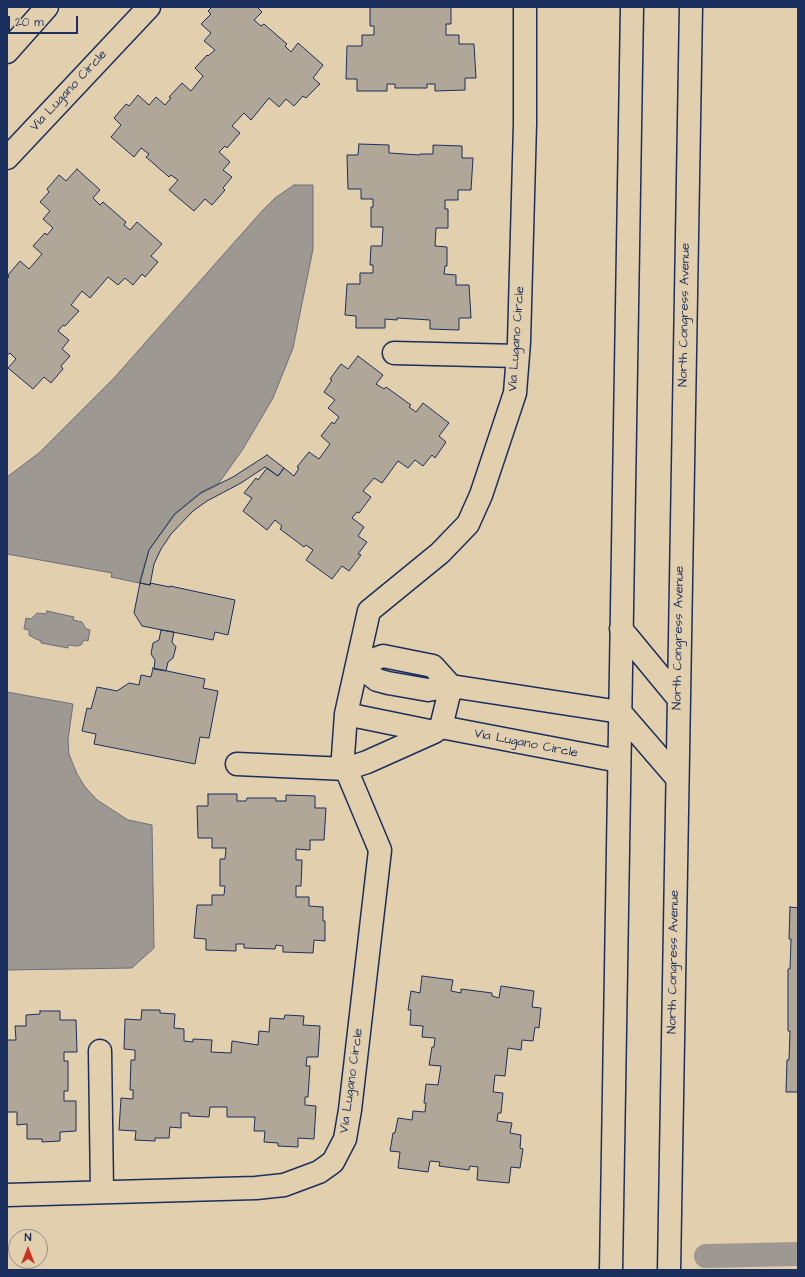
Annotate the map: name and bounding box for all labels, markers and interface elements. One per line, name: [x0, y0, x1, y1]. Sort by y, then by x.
scale bar: [10, 8, 80, 34]
text: 20 m: [15, 14, 44, 31]
street label: Via Lugano Circle: [27, 47, 111, 135]
street label: North Congress Avenue: [676, 243, 694, 387]
street label: Via Lugano Circle: [506, 286, 528, 392]
street label: North Congress Avenue: [670, 566, 688, 710]
street label: Via Lugano Circle: [473, 726, 579, 762]
street label: North Congress Avenue: [665, 890, 683, 1034]
street label: Via Lugano Circle: [337, 1028, 367, 1134]
north arrow: [8, 1229, 48, 1269]
text: N: [25, 1230, 31, 1245]

